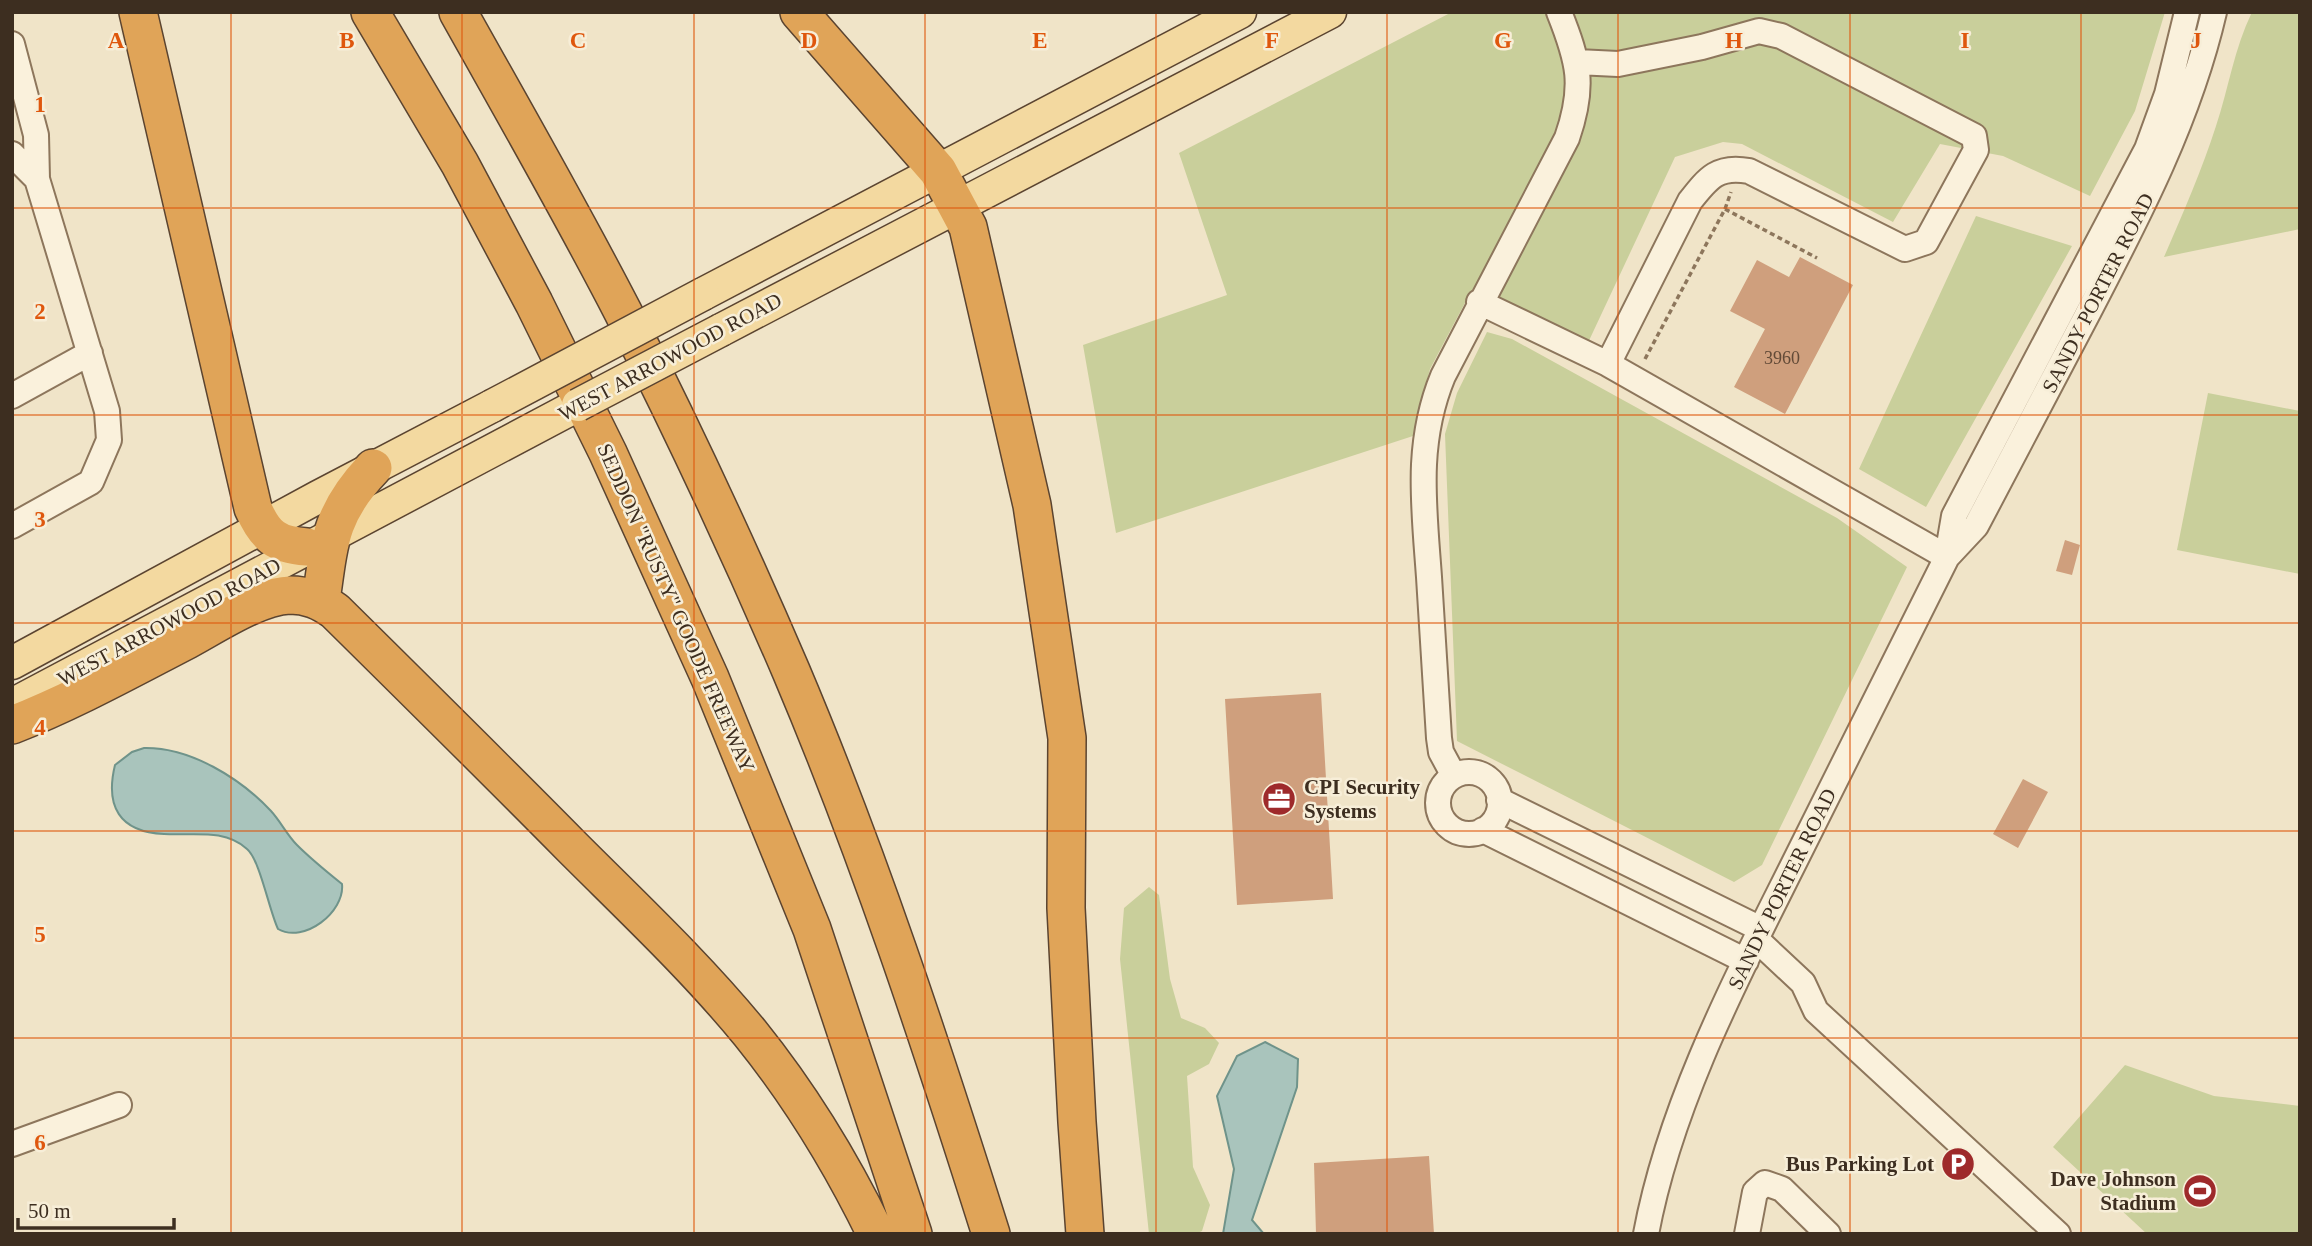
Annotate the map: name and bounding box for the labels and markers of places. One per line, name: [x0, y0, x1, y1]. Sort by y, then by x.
place label: CPI Security Systems: [1304, 775, 1421, 823]
office icon: CPI Security Systems: [1260, 780, 1298, 818]
parking icon: Bus Parking Lot: [1939, 1145, 1977, 1183]
place label: Bus Parking Lot: [1786, 1152, 1934, 1176]
place label: Dave Johnson Stadium: [2051, 1167, 2177, 1215]
sports icon: Dave Johnson Stadium: [2181, 1172, 2219, 1210]

